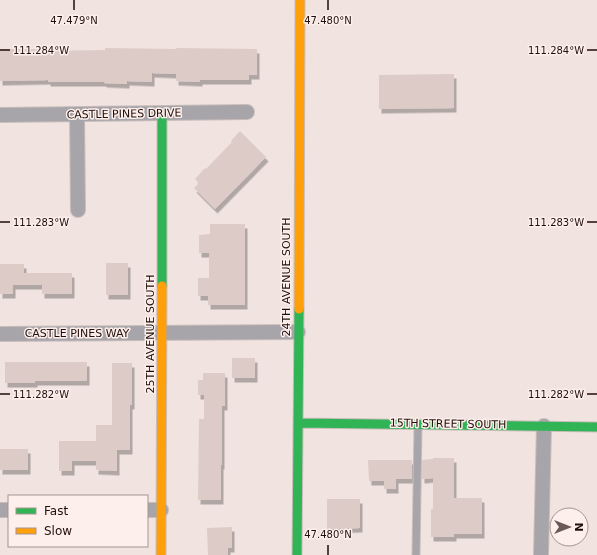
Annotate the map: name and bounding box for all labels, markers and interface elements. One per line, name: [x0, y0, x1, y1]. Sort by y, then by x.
text: 47.479°N: [50, 15, 98, 26]
text: 47.480°N: [304, 15, 352, 26]
text: 111.284°W: [13, 45, 69, 56]
text: 111.284°W: [528, 45, 584, 56]
street label: CASTLE PINES DRIVE: [66, 106, 182, 122]
text: 111.283°W: [13, 217, 69, 228]
street label: 24TH AVENUE SOUTH: [280, 217, 293, 337]
text: 111.283°W: [528, 217, 584, 228]
street label: 25TH AVENUE SOUTH: [144, 274, 157, 394]
street label: CASTLE PINES WAY: [25, 327, 130, 340]
text: 111.282°W: [13, 389, 69, 400]
text: 111.282°W: [528, 389, 584, 400]
street label: 15TH STREET SOUTH: [390, 416, 506, 432]
legend: [8, 495, 148, 547]
text: Fast: [44, 504, 68, 518]
north arrow: [549, 507, 589, 547]
text: N: [572, 522, 585, 532]
text: Slow: [44, 524, 72, 538]
text: 47.480°N: [304, 529, 352, 540]

